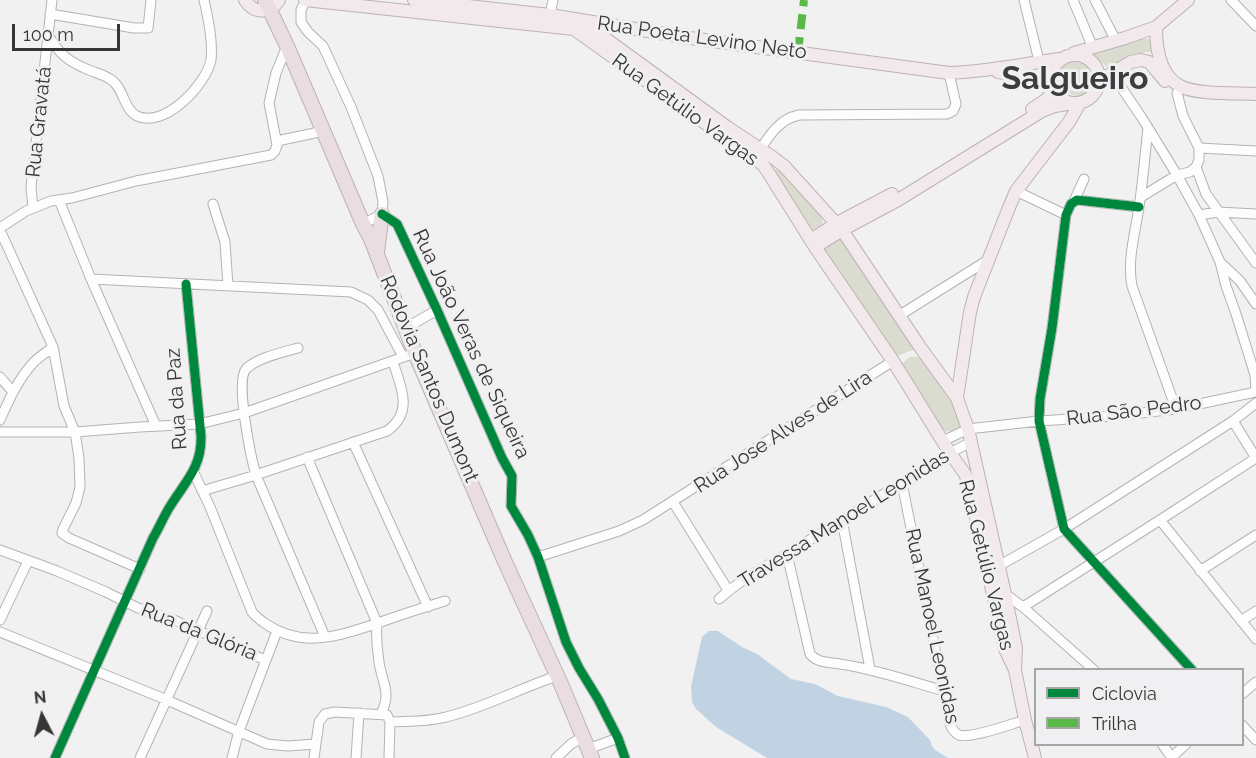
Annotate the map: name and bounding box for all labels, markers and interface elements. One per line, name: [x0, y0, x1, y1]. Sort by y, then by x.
street label: Rua Poeta Levino Neto: [596, 11, 808, 65]
scale bar: [15, 12, 123, 50]
text: 100 m: [23, 24, 74, 45]
street label: Rua Getúlio Vargas: [607, 49, 763, 171]
district label: Salgueiro: [1001, 60, 1149, 98]
street label: Rua Gravatá: [21, 65, 57, 179]
street label: Rua João Veras de Siqueira: [407, 225, 535, 463]
street label: Rodovia Santos Dumont: [375, 272, 483, 486]
street label: Rua da Paz: [161, 347, 193, 451]
street label: Rua Jose Alves de Lira: [690, 366, 876, 498]
street label: Rua São Pedro: [1065, 391, 1203, 431]
street label: Travessa Manoel Leonidas: [734, 444, 954, 594]
street label: Rua Getúlio Vargas: [953, 477, 1019, 653]
street label: Rua Manoel Leonidas: [900, 526, 964, 726]
street label: Rua da Glória: [137, 598, 261, 666]
legend: [1034, 668, 1244, 746]
text: Ciclovia: [1092, 683, 1157, 704]
north arrow: [12, 686, 72, 746]
text: N: [33, 688, 47, 708]
text: Trilha: [1092, 713, 1137, 734]

